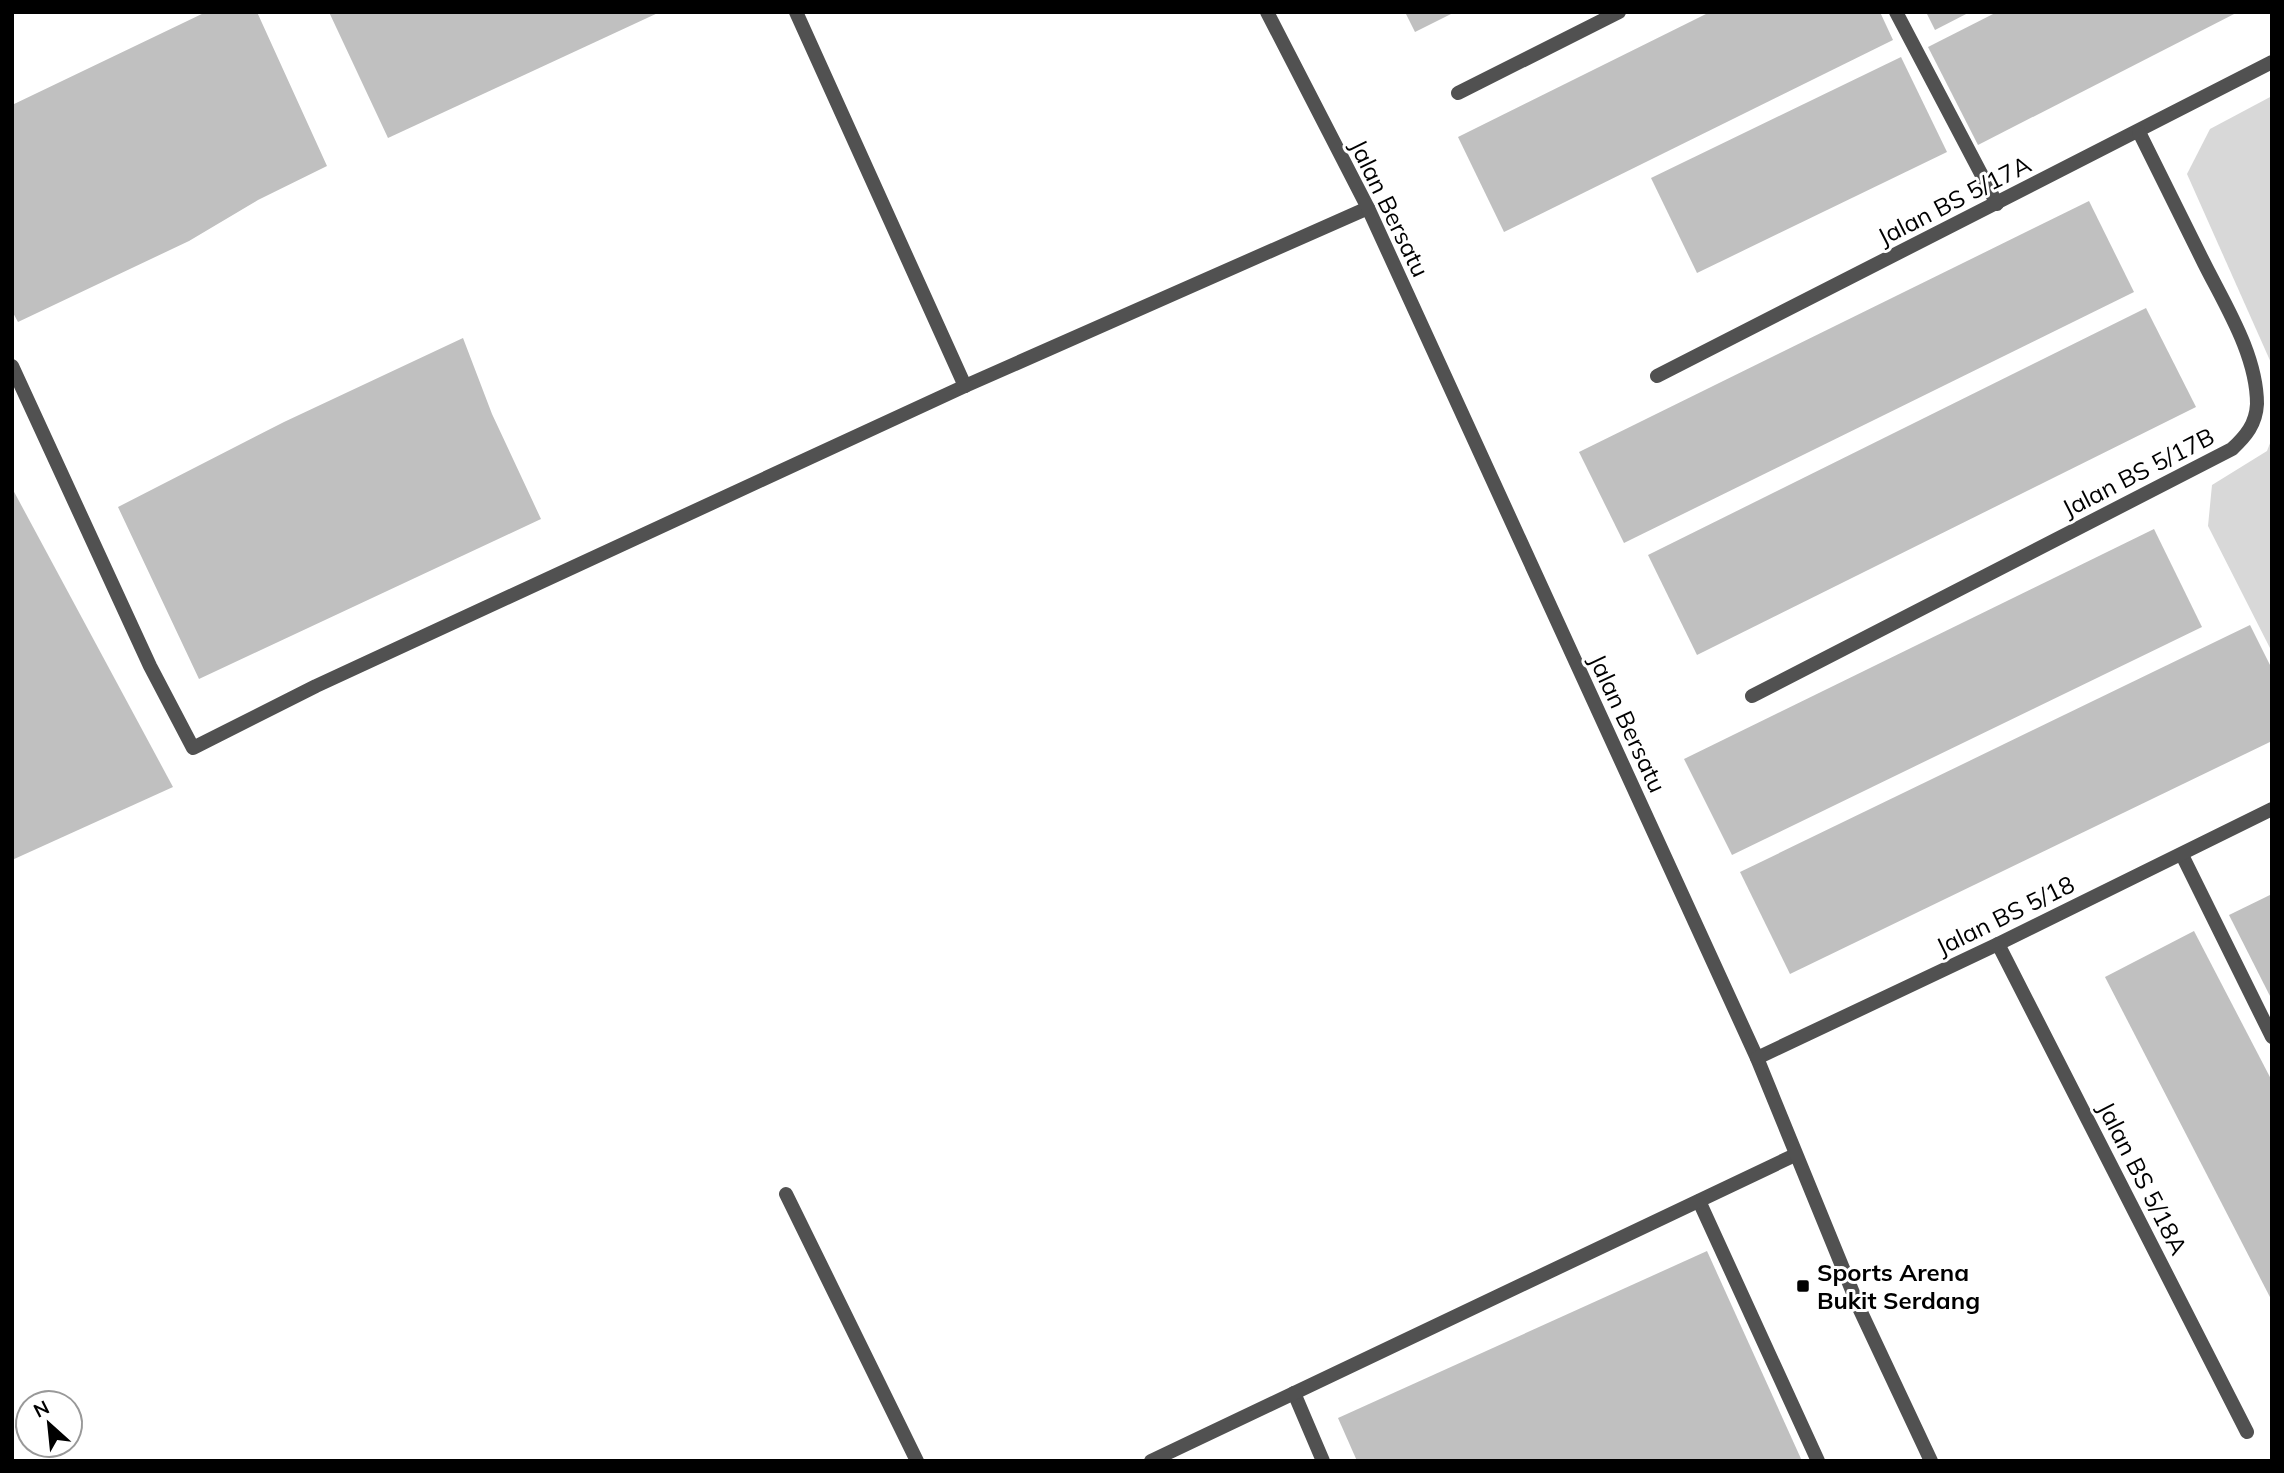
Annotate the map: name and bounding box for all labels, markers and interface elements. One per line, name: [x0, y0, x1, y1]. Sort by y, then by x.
street label: Jalan Bersatu: [1344, 134, 1436, 282]
street label: Jalan BS 5/17A: [1872, 148, 2036, 251]
street label: Jalan BS 5/17B: [2057, 421, 2219, 523]
street label: Jalan Bersatu: [1583, 649, 1673, 797]
street label: Jalan BS 5/18: [1931, 869, 2079, 961]
street label: Jalan BS 5/18A: [2092, 1096, 2195, 1260]
place label: Sports Arena Bukit Serdang: [1817, 1257, 1980, 1315]
marker: Sports Arena Bukit Serdang: [1795, 1278, 1811, 1294]
north arrow: [14, 1389, 84, 1459]
text: N: [29, 1395, 53, 1423]

